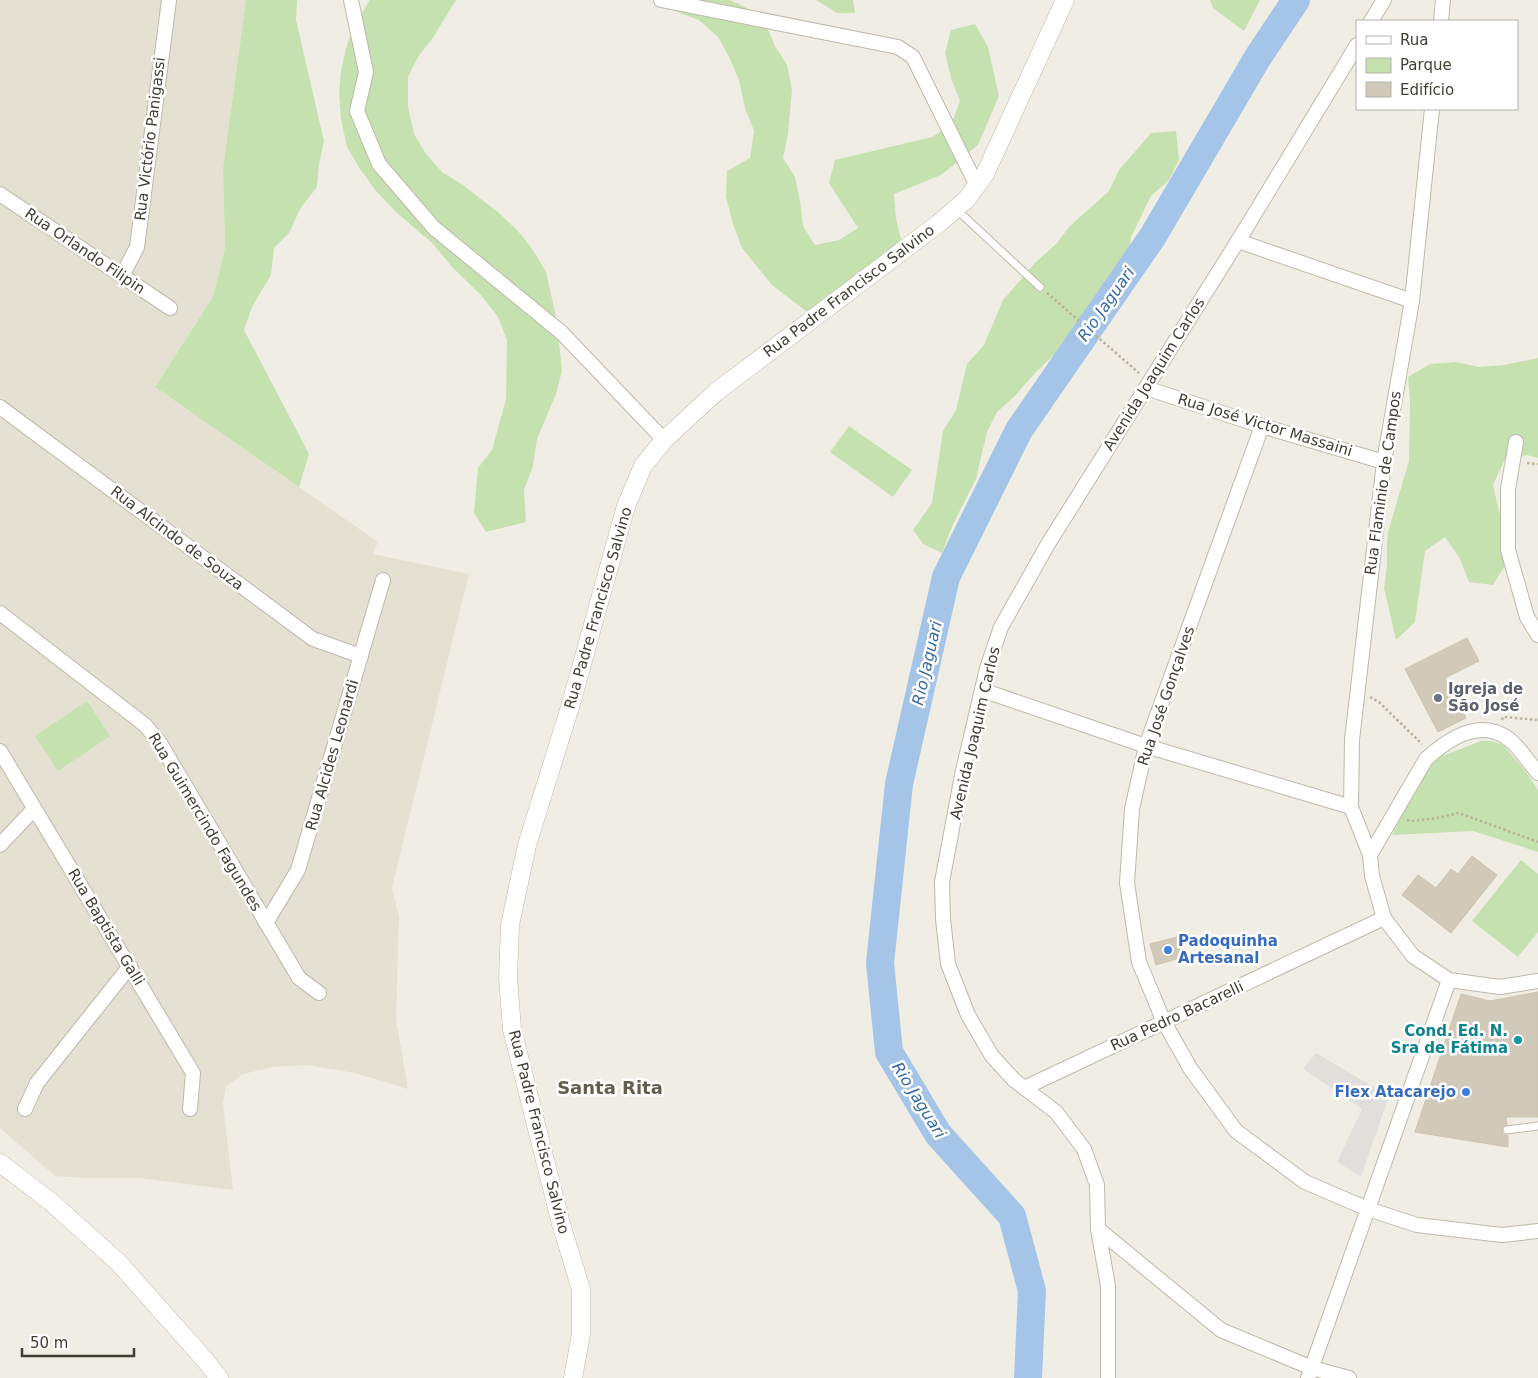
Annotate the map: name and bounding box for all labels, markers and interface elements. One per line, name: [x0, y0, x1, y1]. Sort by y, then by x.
legend: [1356, 20, 1518, 110]
text: Rua: [1400, 31, 1428, 49]
street label: Rua Victório Panigassi: [131, 56, 169, 222]
text: Parque: [1400, 56, 1452, 74]
text: Edifício: [1400, 81, 1454, 99]
street label: Rua Orlando Filipin: [22, 204, 148, 298]
street label: Rua Padre Francisco Salvino: [760, 221, 938, 361]
water label: Rio Jaguari: [1074, 263, 1139, 345]
street label: Avenida Joaquim Carlos: [1099, 294, 1209, 454]
street label: Rua José Victor Massaini: [1175, 390, 1355, 460]
street label: Rua Flaminio de Campos: [1361, 390, 1405, 576]
street label: Rua Alcindo de Souza: [107, 482, 247, 594]
street label: Rua Padre Francisco Salvino: [560, 505, 636, 711]
water label: Rio Jaguari: [908, 618, 946, 707]
street label: Rua José Gonçalves: [1134, 624, 1198, 768]
street label: Avenida Joaquim Carlos: [946, 645, 1004, 821]
street label: Rua Alcides Leonardi: [302, 677, 362, 833]
place label: Igreja de São José: [1448, 680, 1523, 715]
marker: Igreja de São José: [1432, 692, 1444, 704]
street label: Rua Guimercindo Fagundes: [144, 729, 266, 915]
street label: Rua Baptista Galli: [64, 865, 148, 989]
place label: Padoquinha Artesanal: [1178, 932, 1278, 967]
marker: Padoquinha Artesanal: [1162, 944, 1174, 956]
street label: Rua Pedro Bacarelli: [1108, 977, 1246, 1055]
place label: Cond. Ed. N. Sra de Fátima: [1391, 1022, 1508, 1057]
street label: Rua Padre Francisco Salvino: [505, 1028, 573, 1236]
marker: Cond. Ed. N. Sra de Fátima: [1512, 1034, 1524, 1046]
water label: Rio Jaguari: [888, 1058, 950, 1142]
district label: Santa Rita: [557, 1077, 663, 1098]
place label: Flex Atacarejo: [1335, 1083, 1456, 1101]
marker: Flex Atacarejo: [1460, 1086, 1472, 1098]
scale bar: [22, 1326, 135, 1358]
text: 50 m: [30, 1334, 68, 1352]

